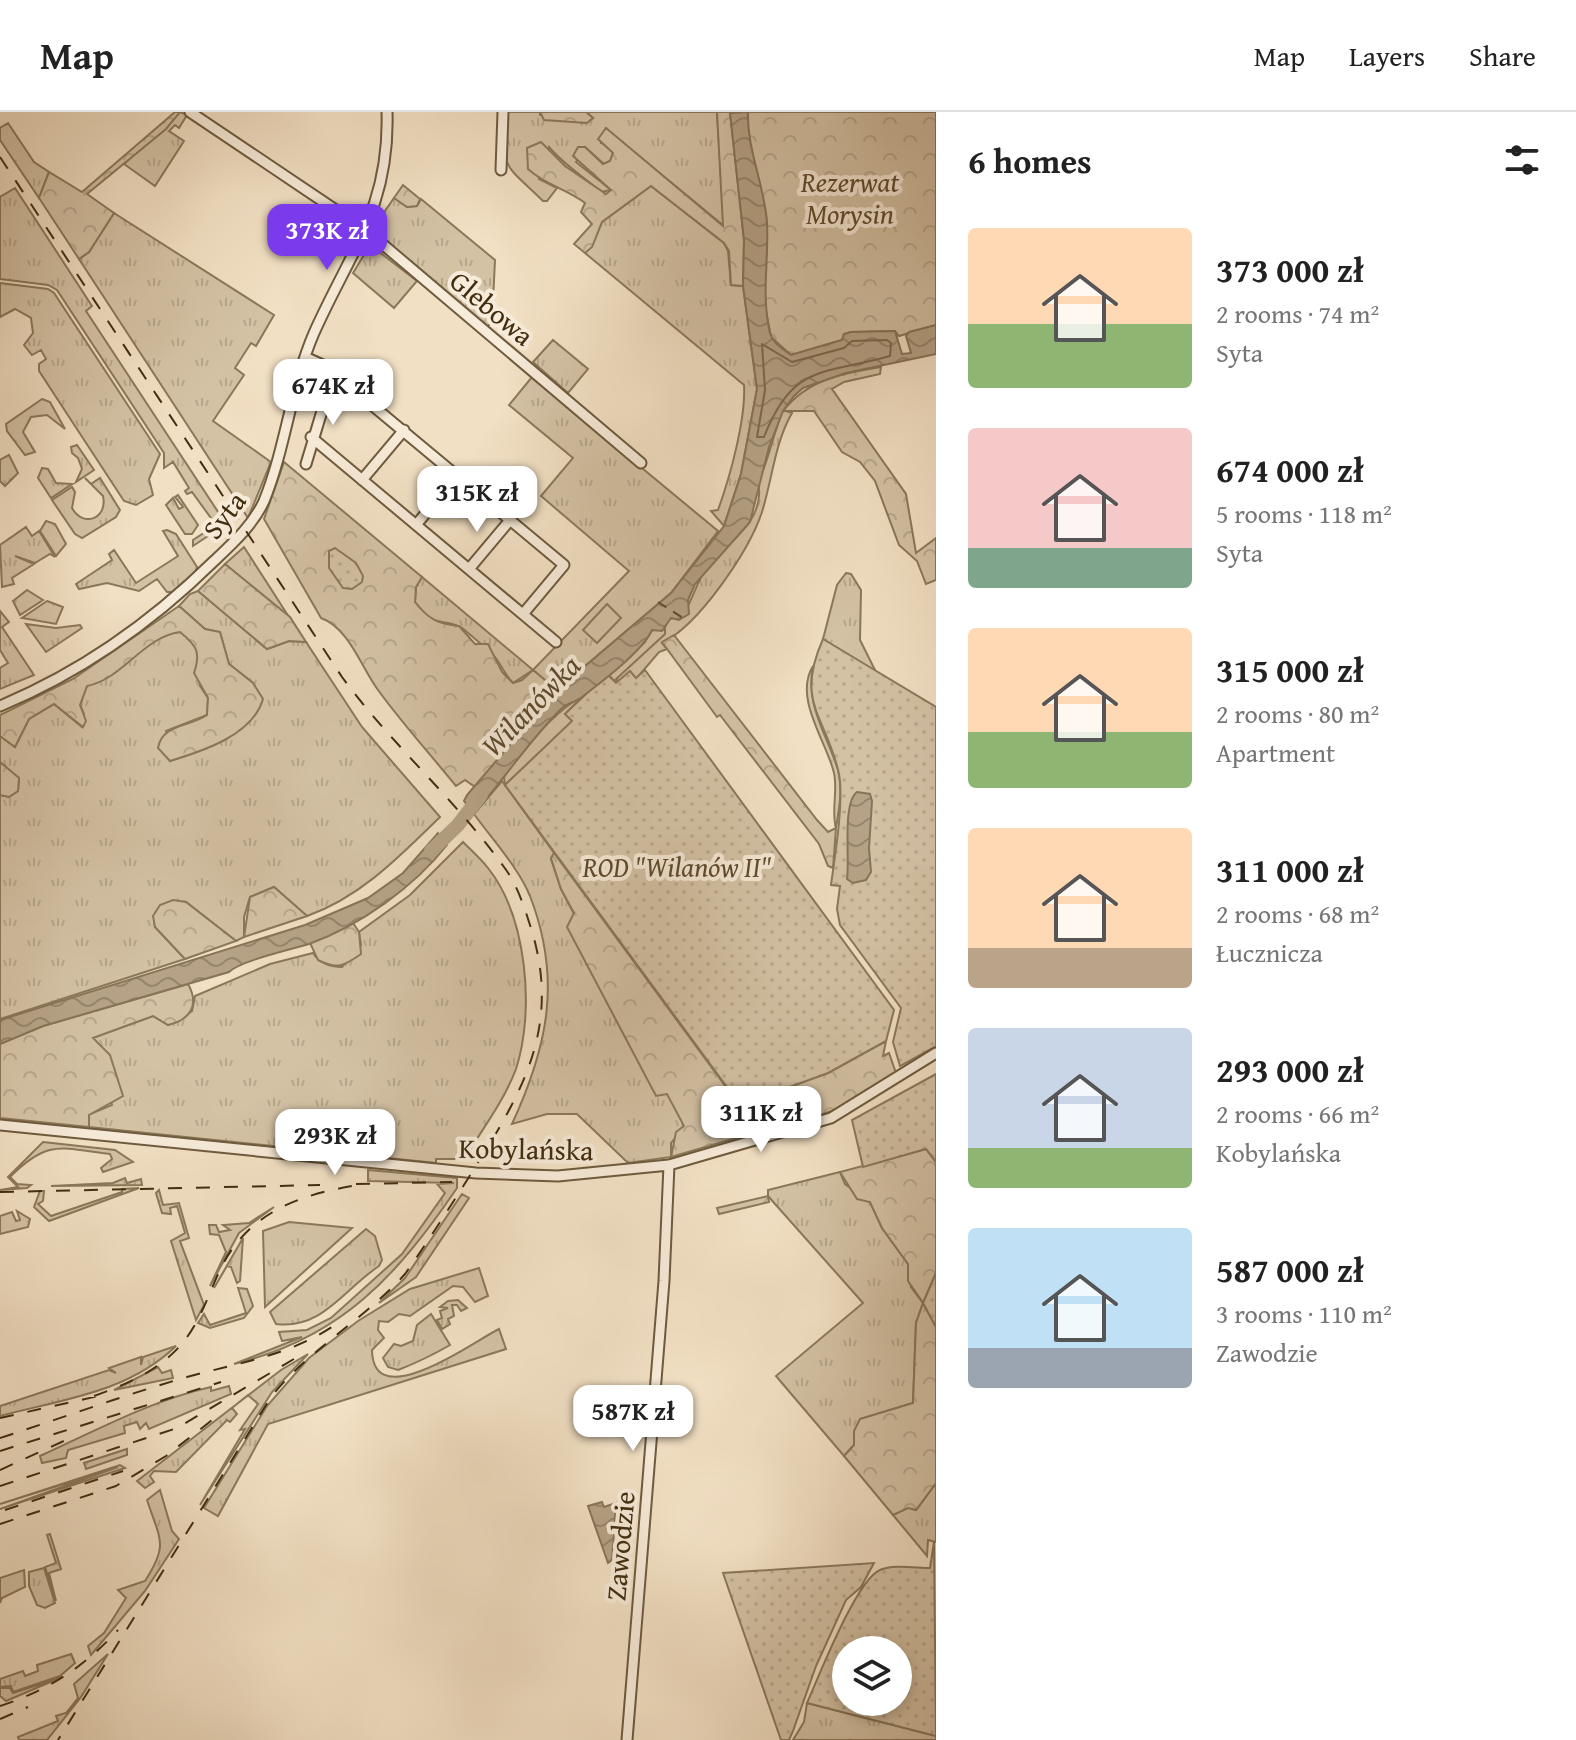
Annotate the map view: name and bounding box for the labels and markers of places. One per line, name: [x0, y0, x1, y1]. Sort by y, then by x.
pin: 373K zł: [253, 204, 401, 272]
pin: 674K zł: [259, 359, 407, 427]
pin: 315K zł: [403, 466, 551, 534]
pin: 311K zł: [687, 1086, 835, 1154]
pin: 293K zł: [261, 1109, 409, 1177]
pin: 587K zł: [559, 1385, 707, 1453]

